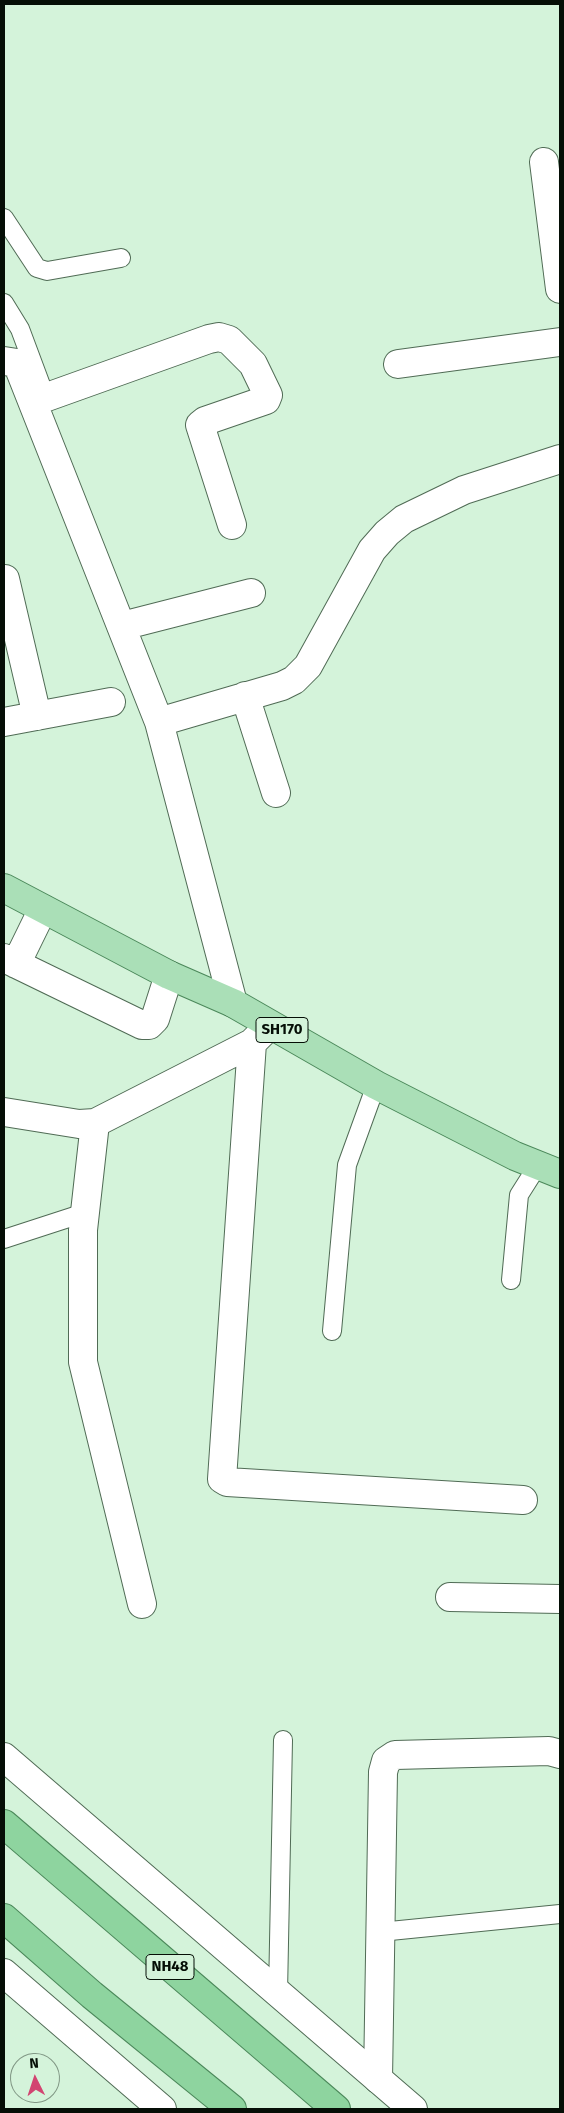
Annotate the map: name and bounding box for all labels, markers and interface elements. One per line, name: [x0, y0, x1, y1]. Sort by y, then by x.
road number: SH170: [256, 1018, 308, 1042]
road number: NH48: [146, 1954, 194, 1980]
north arrow: [10, 2053, 60, 2103]
text: N: [29, 2055, 39, 2072]

